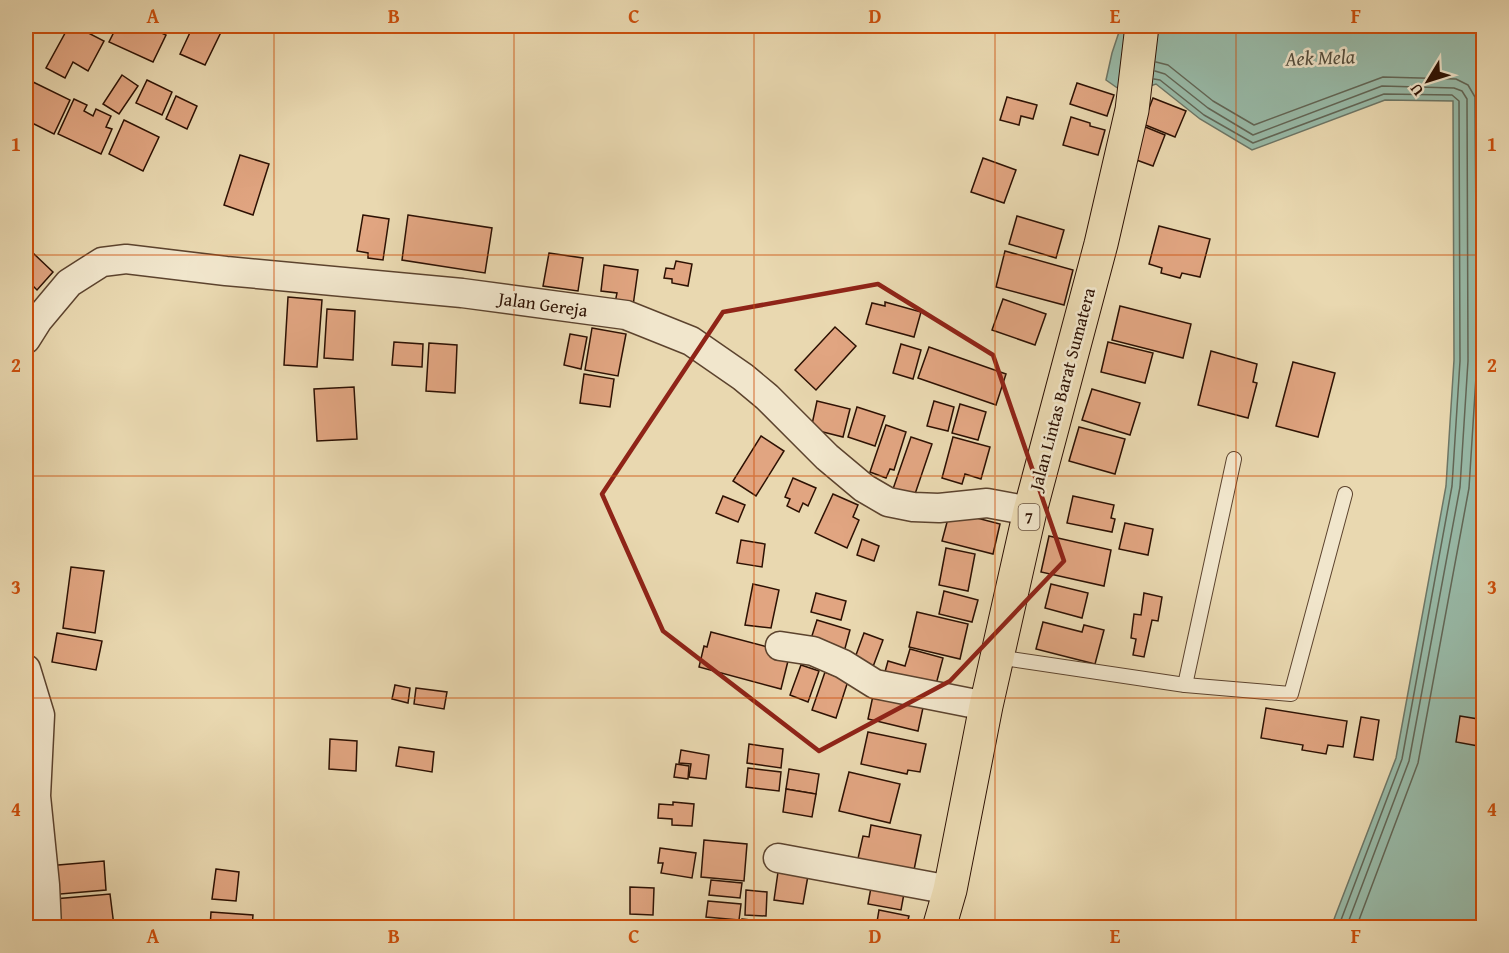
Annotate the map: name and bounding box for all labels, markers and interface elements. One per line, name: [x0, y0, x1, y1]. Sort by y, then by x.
text: A: [147, 1, 160, 30]
text: B: [388, 1, 400, 30]
text: C: [628, 1, 640, 30]
text: D: [868, 1, 882, 30]
text: E: [1110, 1, 1121, 30]
text: F: [1351, 1, 1361, 30]
water label: Aek Mela: [1284, 41, 1356, 73]
north arrow: [1398, 51, 1458, 111]
text: U: [1403, 78, 1429, 102]
text: 1: [11, 129, 21, 158]
text: 1: [1487, 129, 1497, 158]
street label: Jalan Gereja: [495, 284, 590, 324]
street label: Jalan Lintas Barat Sumatera: [1021, 284, 1102, 495]
text: 2: [11, 350, 21, 379]
text: 2: [1487, 350, 1497, 379]
road number: 7: [1018, 504, 1040, 530]
text: 3: [11, 572, 21, 601]
text: 3: [1487, 572, 1497, 601]
text: 4: [11, 794, 21, 823]
text: 4: [1487, 794, 1497, 823]
text: A: [147, 921, 160, 950]
text: B: [388, 921, 400, 950]
text: C: [628, 921, 640, 950]
text: D: [868, 921, 882, 950]
text: E: [1110, 921, 1121, 950]
text: F: [1351, 921, 1361, 950]

